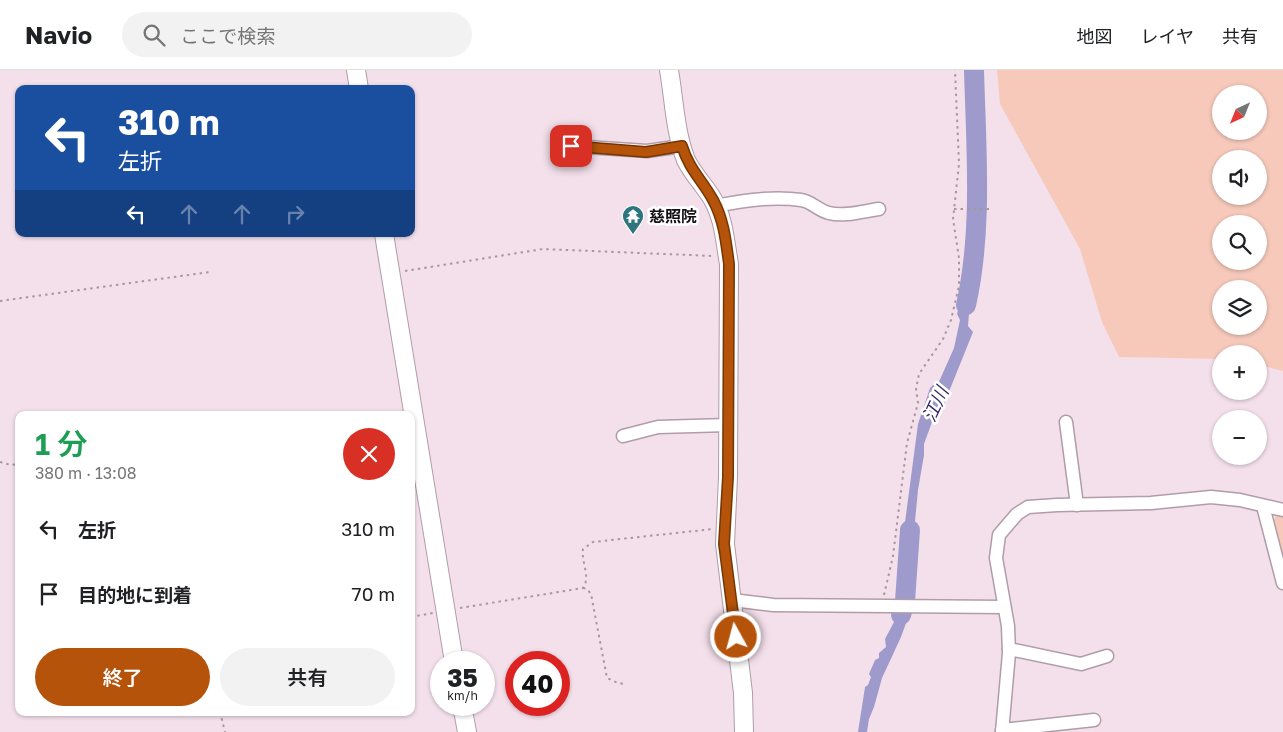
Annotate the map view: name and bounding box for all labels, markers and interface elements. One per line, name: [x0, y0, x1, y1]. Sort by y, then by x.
search box: [122, 12, 472, 57]
text: Navio: [25, 20, 92, 49]
icon: search: [140, 21, 168, 49]
text: ここで検索: [180, 24, 275, 47]
text: 地図: [1077, 25, 1113, 47]
text: レイヤ: [1141, 25, 1194, 47]
text: 共有: [1222, 25, 1258, 47]
north arrow: [1212, 85, 1268, 140]
map controls: [1212, 85, 1267, 465]
text: 310 m: [118, 101, 220, 143]
icon: left: [35, 105, 100, 170]
pin: [550, 125, 592, 167]
icon: arrive: [557, 132, 585, 160]
text: 左折: [118, 147, 162, 174]
button: sound: [1212, 150, 1267, 205]
icon: left: [122, 200, 150, 228]
icon: ahead: [175, 200, 203, 228]
icon: ahead: [228, 200, 256, 228]
icon: right: [281, 200, 309, 228]
temple icon: 慈照院: [621, 204, 645, 235]
place label: 慈照院: [649, 206, 697, 226]
button: search: [1212, 215, 1267, 270]
button: layers: [1212, 280, 1267, 335]
button: +: [1212, 345, 1267, 400]
water label: 江川: [917, 381, 953, 425]
button: −: [1212, 410, 1267, 465]
text: 1 分: [35, 426, 88, 462]
button: close: [343, 428, 395, 480]
text: 380 m · 13:08: [35, 463, 137, 483]
icon: left: [35, 515, 63, 543]
text: 310 m: [341, 517, 395, 540]
text: 左折: [78, 518, 116, 541]
icon: arrive: [35, 580, 63, 608]
text: 70 m: [352, 582, 395, 605]
text: 目的地に到着: [78, 583, 192, 606]
position arrow: [709, 610, 761, 662]
button: 終了: [35, 648, 210, 706]
button: 共有: [220, 648, 395, 706]
speed limit sign: 40: [505, 651, 570, 716]
text: 35: [447, 662, 478, 693]
text: km/h: [447, 688, 478, 703]

